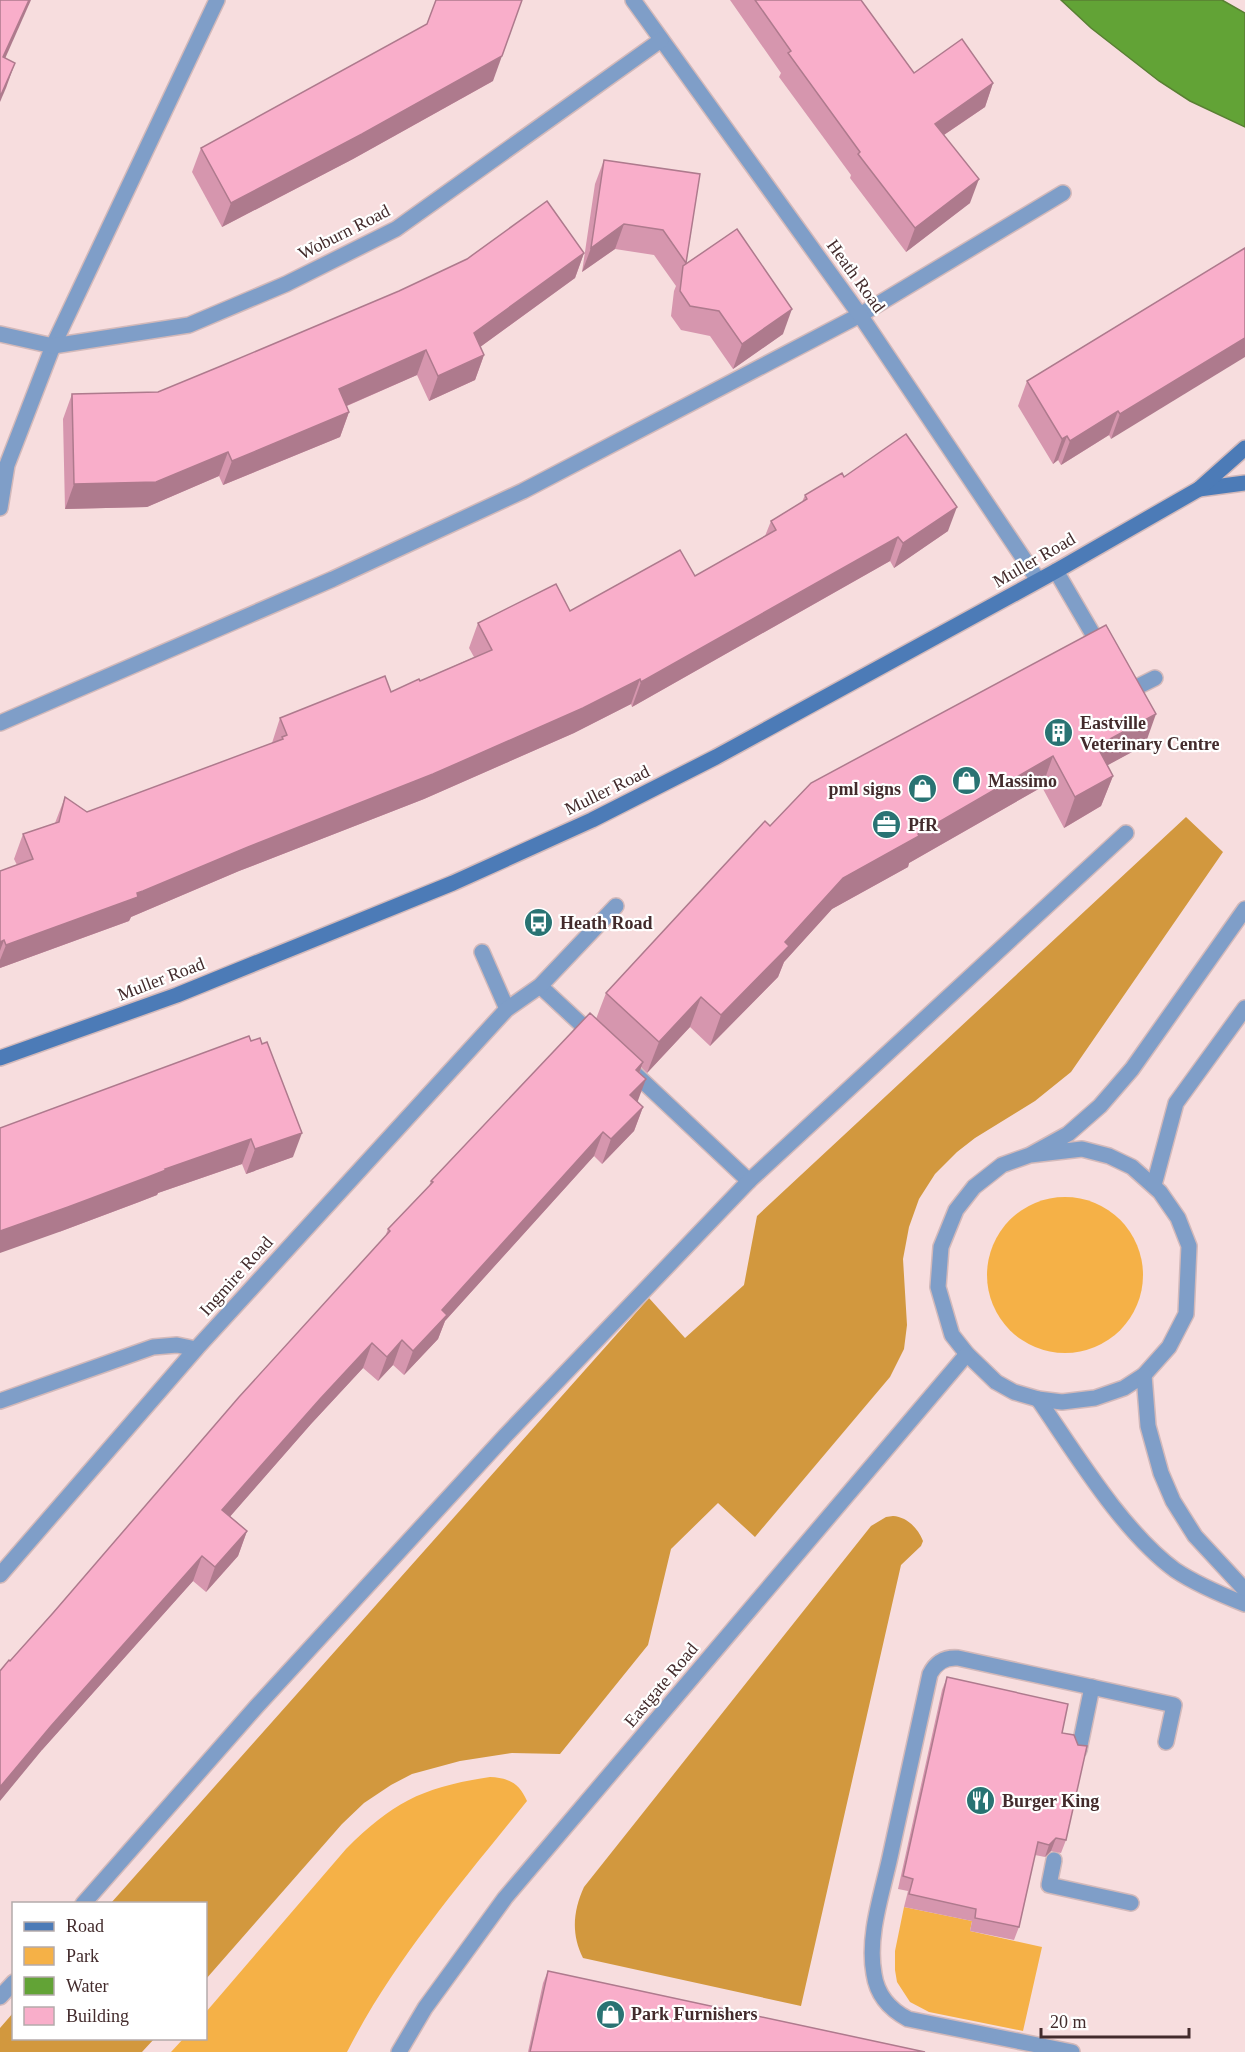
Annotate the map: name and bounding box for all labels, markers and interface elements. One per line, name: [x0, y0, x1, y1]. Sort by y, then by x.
street label: Woburn Road: [295, 200, 393, 264]
street label: Heath Road: [823, 236, 889, 316]
street label: Muller Road: [989, 528, 1079, 592]
place label: Eastville Veterinary Centre: [1080, 713, 1219, 754]
building icon: Eastville Veterinary Centre: [1043, 717, 1075, 749]
street label: Muller Road: [561, 761, 653, 819]
shop icon: Massimo: [951, 765, 983, 797]
place label: Massimo: [988, 771, 1057, 791]
shop icon: pml signs: [906, 773, 938, 805]
place label: pml signs: [828, 779, 901, 799]
office icon: PfR: [871, 809, 903, 841]
place label: PfR: [908, 815, 939, 835]
bus stop icon: Heath Road: [523, 907, 555, 939]
place label: Heath Road: [560, 913, 653, 933]
street label: Muller Road: [115, 953, 207, 1005]
street label: Ingmire Road: [195, 1232, 277, 1320]
street label: Eastgate Road: [620, 1639, 702, 1731]
restaurant icon: Burger King: [965, 1785, 997, 1817]
place label: Burger King: [1002, 1791, 1099, 1811]
legend: [12, 1902, 207, 2040]
text: Road: [66, 1916, 104, 1936]
text: Park: [66, 1946, 99, 1966]
text: Water: [66, 1976, 109, 1996]
shop icon: Park Furnishers: [594, 1998, 626, 2030]
scale bar: [1041, 2001, 1190, 2039]
place label: Park Furnishers: [631, 2004, 758, 2024]
text: Building: [66, 2006, 129, 2026]
text: 20 m: [1050, 2012, 1087, 2032]

